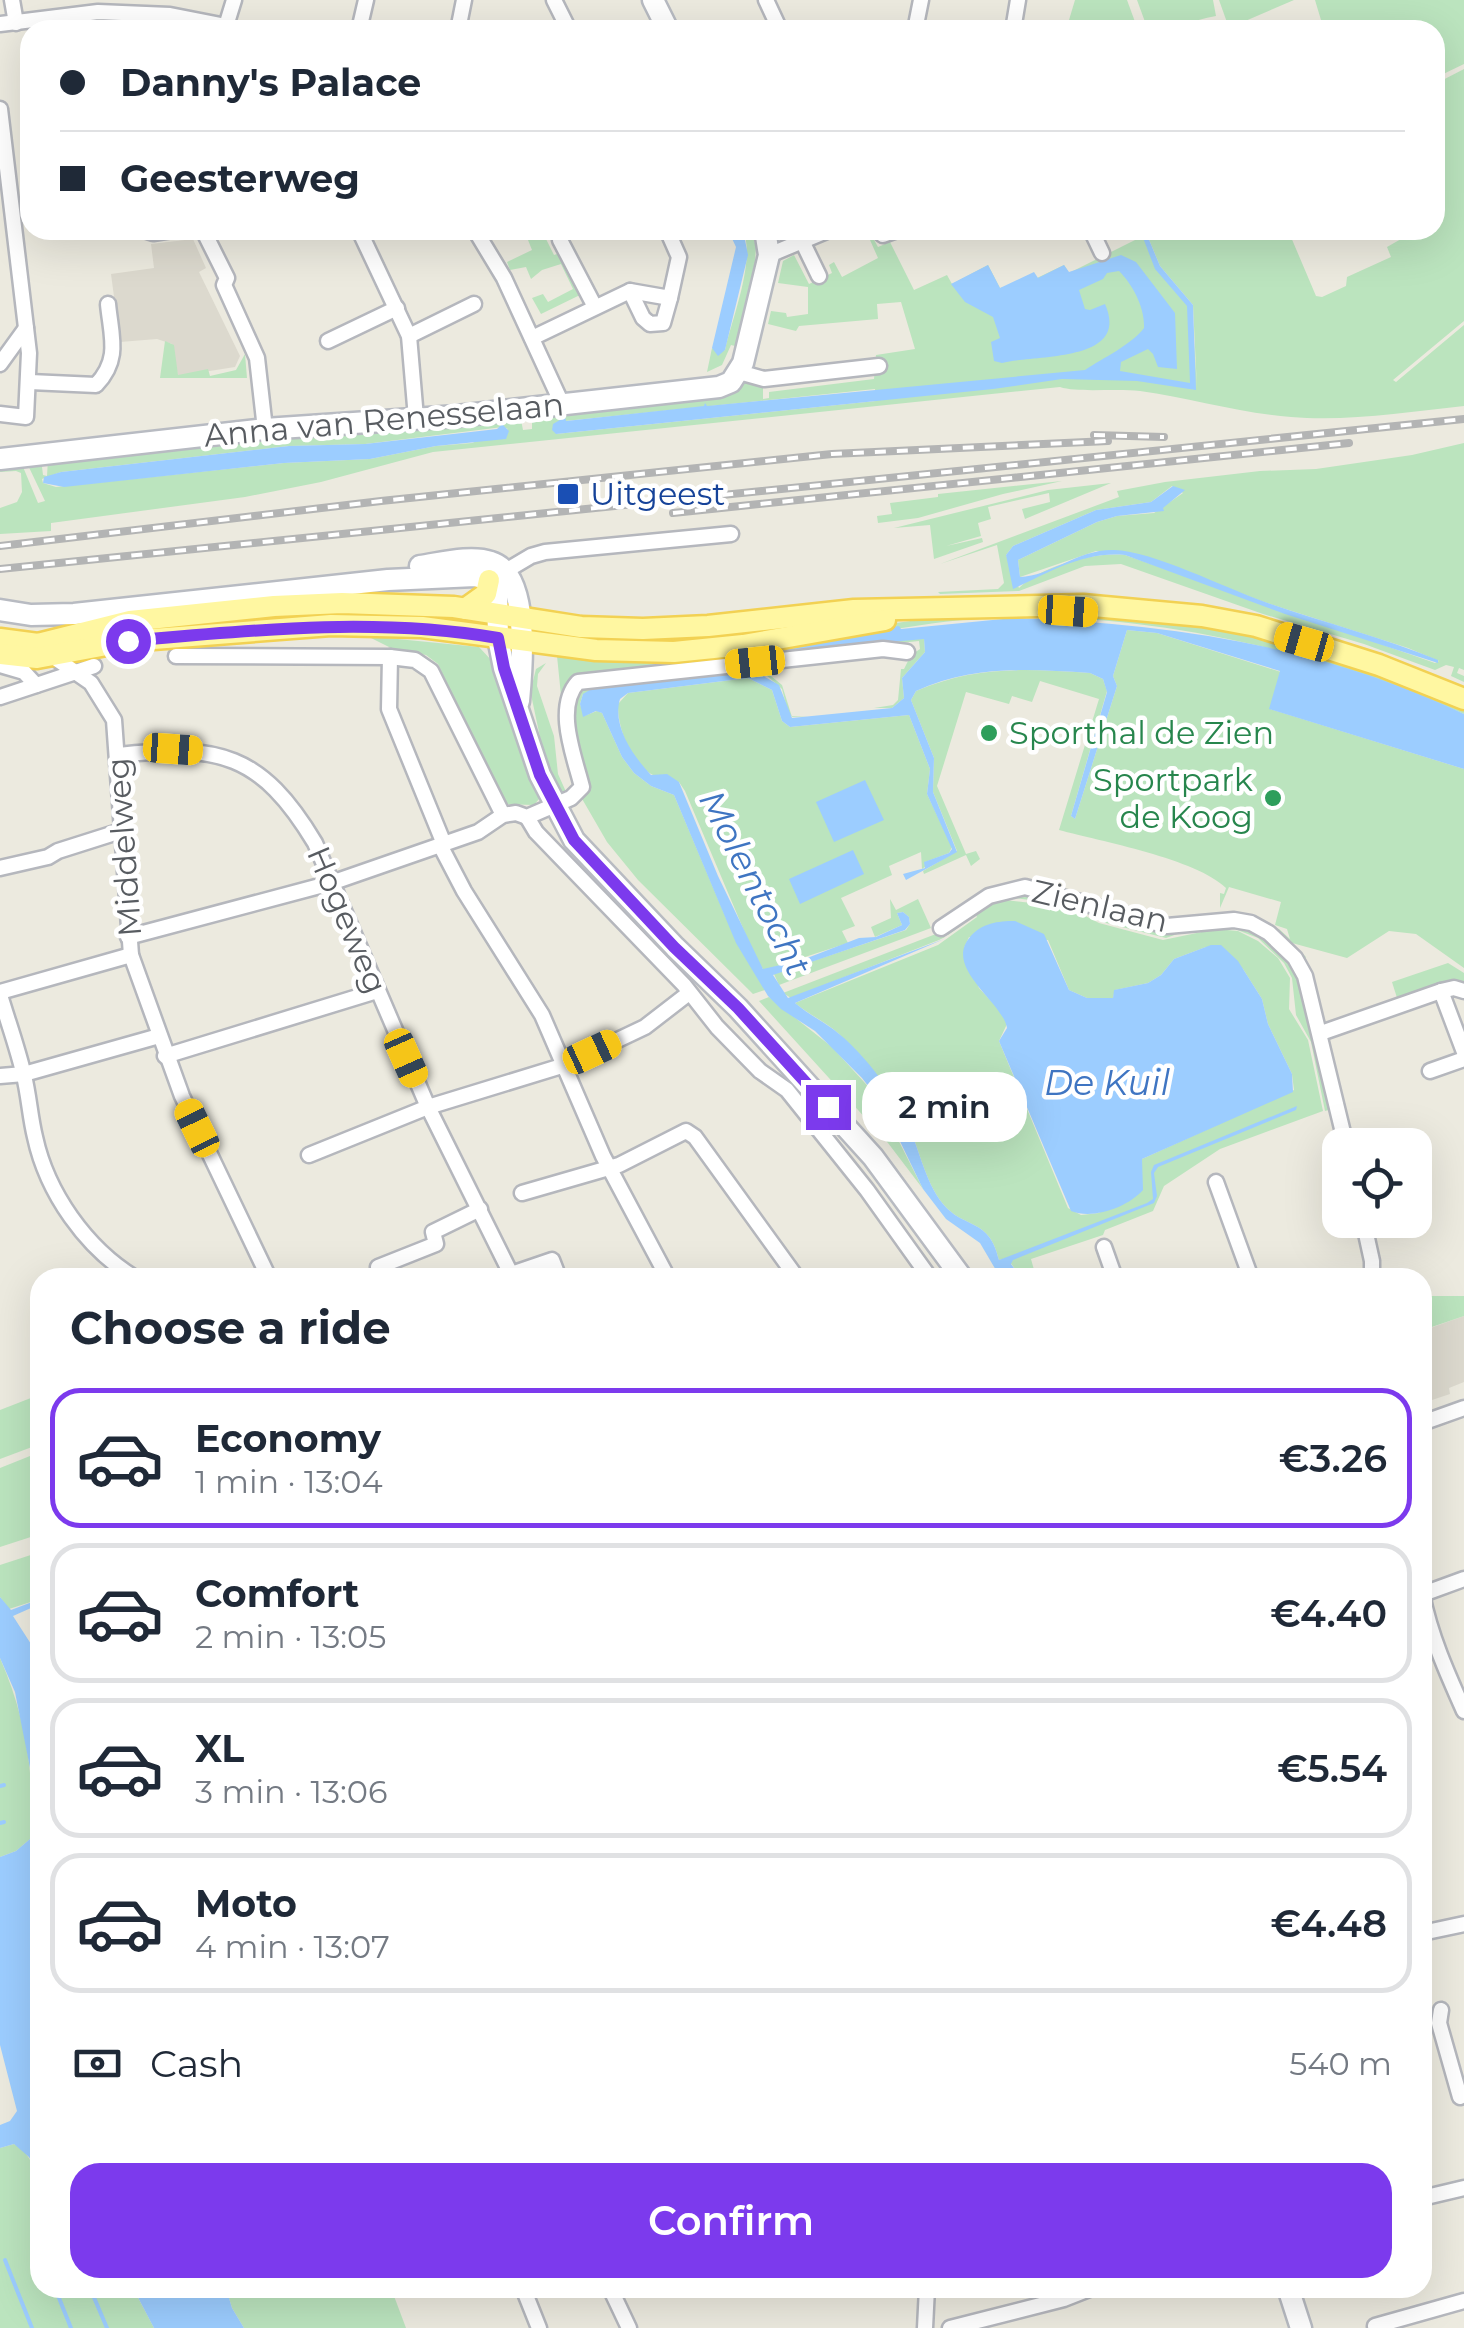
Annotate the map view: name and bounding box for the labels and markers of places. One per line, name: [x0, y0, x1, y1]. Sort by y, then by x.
place label: Uitgeest: [590, 474, 725, 513]
marker: Uitgeest: [555, 481, 581, 507]
place label: Sporthal de Zien: [1009, 713, 1274, 752]
marker: Sporthal de Zien: [978, 722, 1000, 744]
place label: Sportpark de Koog: [1093, 760, 1253, 836]
marker: Sportpark de Koog: [1262, 787, 1284, 809]

